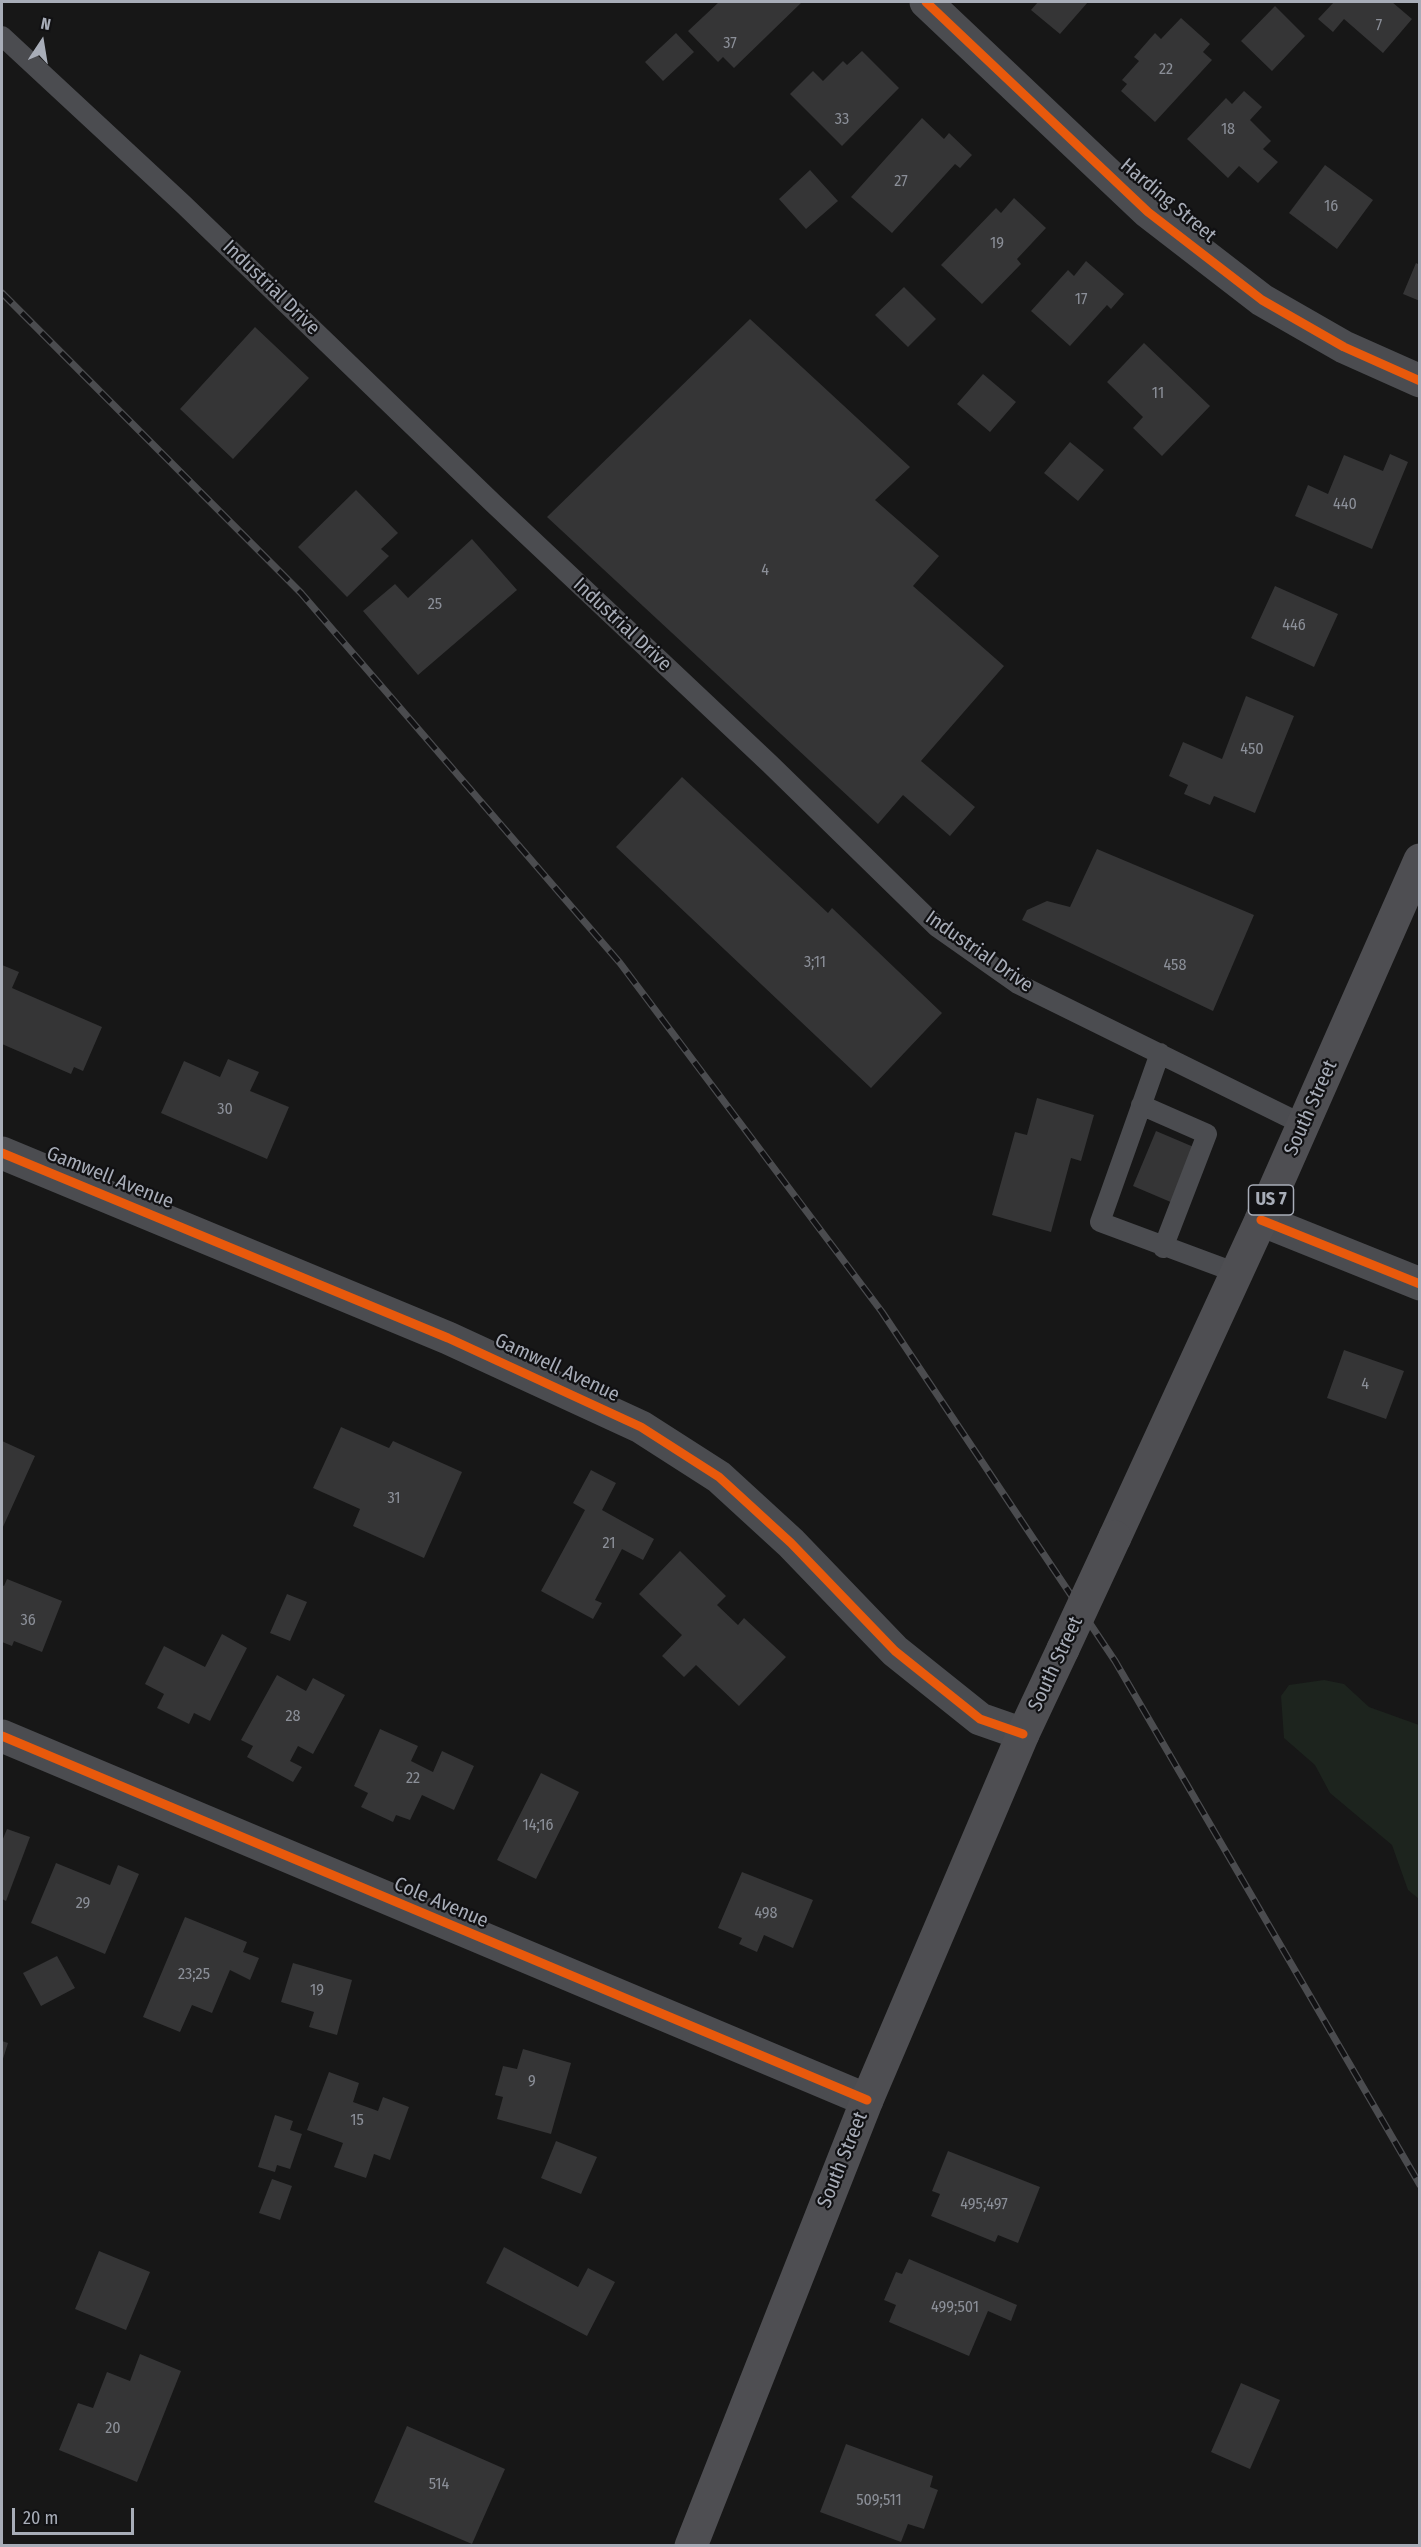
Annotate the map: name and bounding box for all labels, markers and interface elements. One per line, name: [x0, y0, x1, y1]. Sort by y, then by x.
north arrow: [12, 12, 72, 72]
text: N: [39, 14, 53, 34]
house number: 7: [1376, 16, 1382, 36]
house number: 37: [723, 34, 737, 54]
house number: 22: [1159, 60, 1173, 80]
house number: 33: [835, 110, 849, 130]
house number: 18: [1221, 120, 1235, 140]
street label: Harding Street: [1115, 154, 1221, 248]
house number: 27: [894, 172, 908, 192]
house number: 16: [1324, 197, 1338, 217]
house number: 19: [990, 234, 1004, 254]
street label: Industrial Drive: [217, 236, 325, 340]
house number: 17: [1075, 290, 1087, 310]
house number: 11: [1152, 384, 1164, 404]
house number: 440: [1333, 495, 1357, 515]
house number: 4: [761, 561, 769, 581]
street label: Industrial Drive: [568, 573, 676, 677]
house number: 25: [428, 595, 442, 615]
house number: 446: [1282, 616, 1306, 636]
house number: 450: [1240, 740, 1264, 760]
street label: Industrial Drive: [921, 906, 1037, 998]
house number: 3;11: [804, 953, 826, 973]
house number: 458: [1164, 956, 1186, 976]
street label: South Street: [1279, 1057, 1343, 1159]
house number: 30: [217, 1100, 233, 1120]
street label: Gamwell Avenue: [43, 1142, 177, 1214]
road number: US 7: [1248, 1185, 1294, 1215]
street label: Gamwell Avenue: [491, 1329, 623, 1407]
house number: 4: [1361, 1375, 1369, 1395]
house number: 31: [387, 1489, 401, 1509]
house number: 21: [603, 1534, 615, 1554]
house number: 36: [20, 1611, 36, 1631]
street label: South Street: [1024, 1613, 1088, 1715]
house number: 28: [285, 1707, 301, 1727]
house number: 22: [406, 1769, 420, 1789]
house number: 14;16: [523, 1816, 553, 1836]
street label: Cole Avenue: [390, 1872, 492, 1934]
house number: 29: [76, 1894, 90, 1914]
house number: 498: [754, 1904, 778, 1924]
house number: 23;25: [178, 1965, 210, 1985]
house number: 19: [310, 1981, 324, 2001]
house number: 9: [528, 2072, 536, 2092]
street label: South Street: [813, 2108, 873, 2212]
house number: 15: [350, 2111, 364, 2131]
house number: 495;497: [960, 2195, 1008, 2215]
house number: 499;501: [931, 2298, 979, 2318]
house number: 20: [105, 2419, 121, 2439]
house number: 514: [429, 2475, 449, 2495]
house number: 509;511: [856, 2491, 902, 2511]
scale bar: [15, 2496, 136, 2534]
text: 20 m: [23, 2507, 58, 2529]

